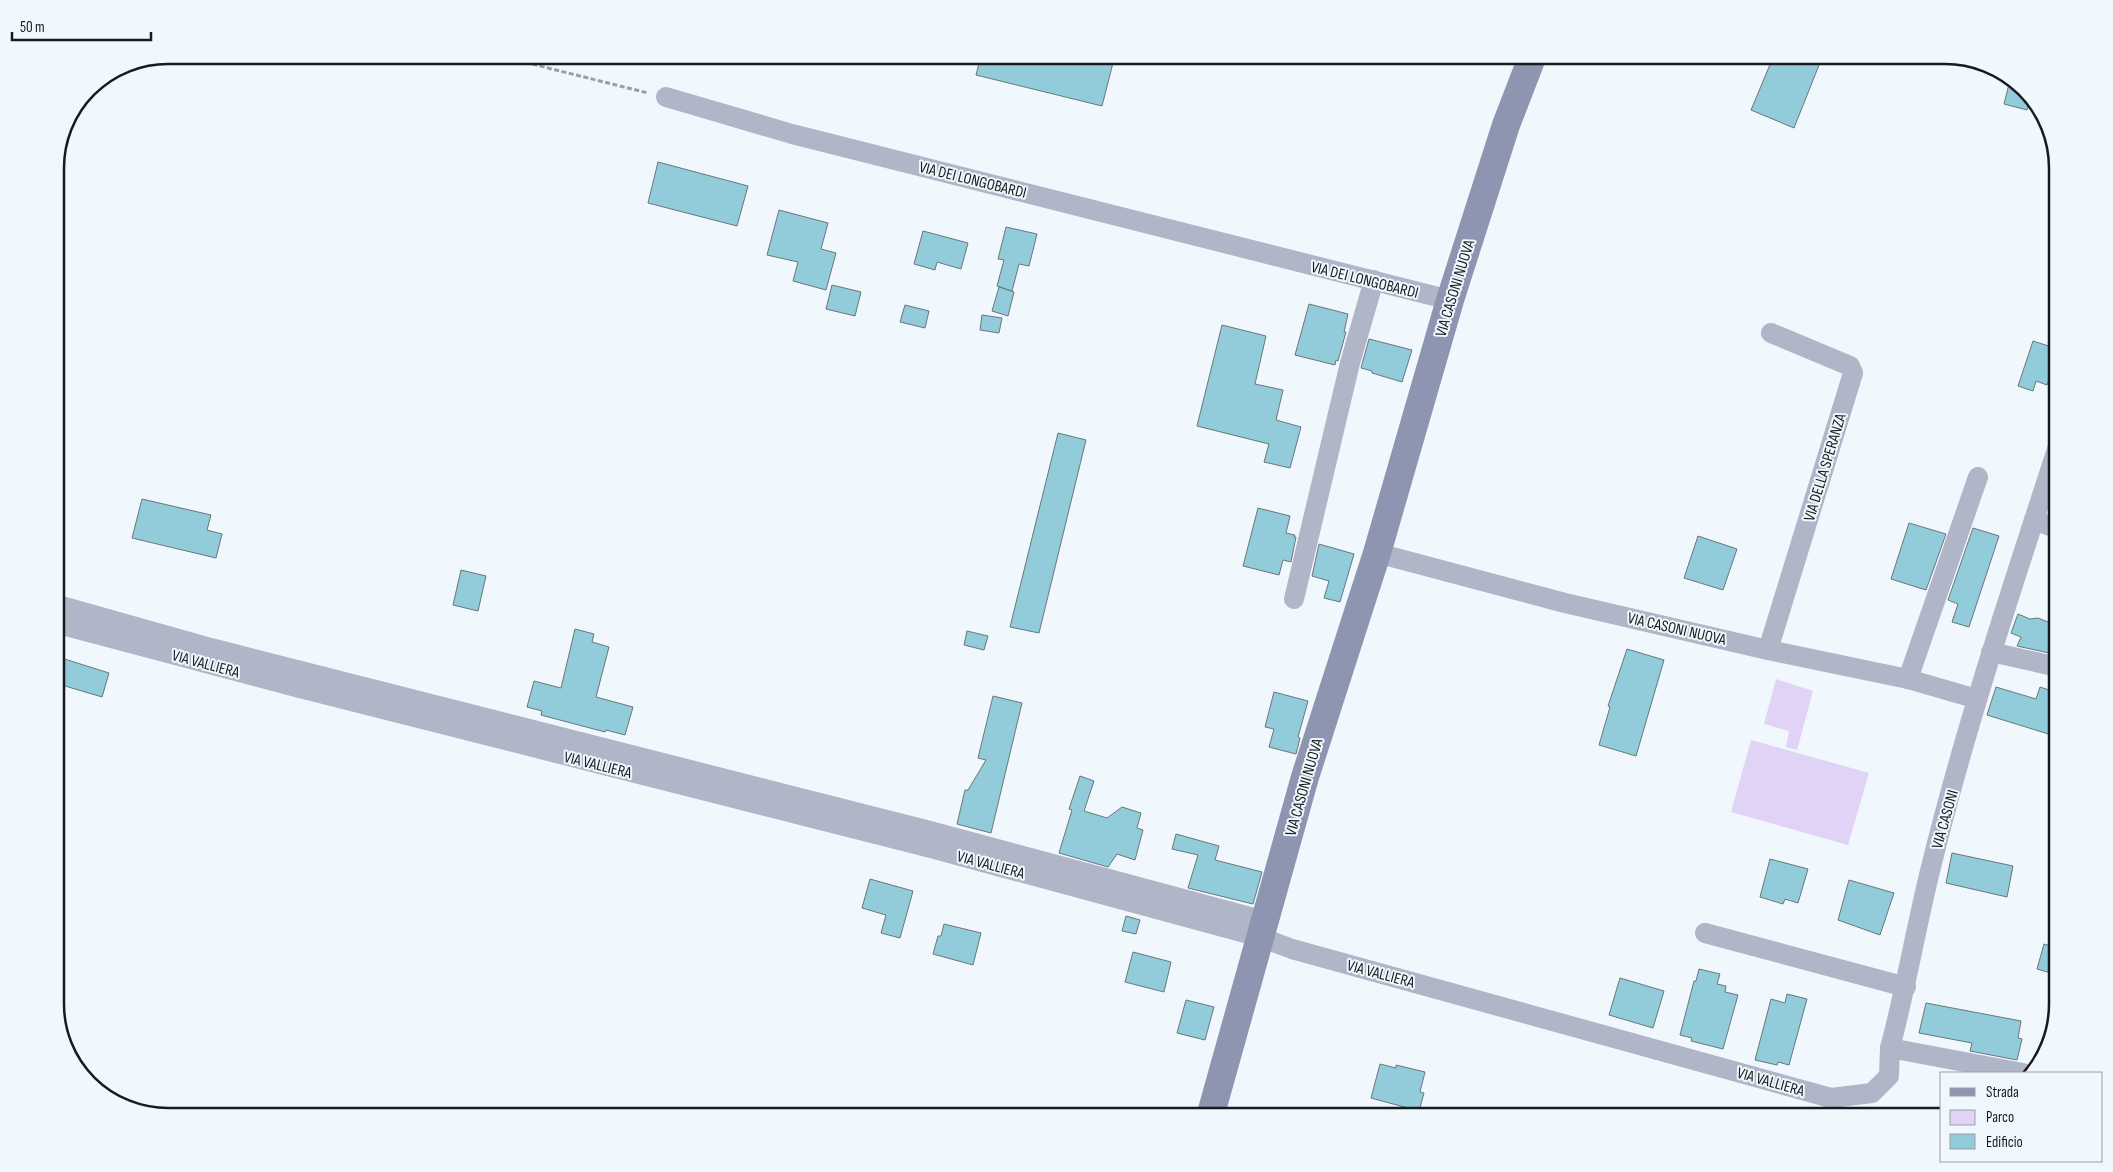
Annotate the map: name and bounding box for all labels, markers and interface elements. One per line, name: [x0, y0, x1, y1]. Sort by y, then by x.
scale bar: [12, 10, 151, 42]
text: 50 m: [20, 18, 45, 37]
street label: VIA DEI LONGOBARDI: [917, 158, 1028, 203]
street label: VIA CASONI NUOVA: [1432, 237, 1479, 339]
street label: VIA DEI LONGOBARDI: [1309, 258, 1420, 303]
street label: VIA DELLA SPERANZA: [1800, 411, 1851, 524]
street label: VIA CASONI NUOVA: [1626, 609, 1728, 650]
street label: VIA VALLIERA: [170, 646, 242, 683]
street label: VIA CASONI NUOVA: [1281, 736, 1327, 838]
street label: VIA VALLIERA: [562, 748, 634, 783]
street label: VIA CASONI: [1928, 788, 1963, 851]
street label: VIA VALLIERA: [955, 847, 1027, 884]
street label: VIA VALLIERA: [1345, 956, 1417, 993]
street label: VIA VALLIERA: [1735, 1064, 1807, 1101]
legend: [1940, 1072, 2103, 1162]
text: Strada: [1986, 1083, 2019, 1102]
text: Parco: [1986, 1108, 2014, 1127]
text: Edificio: [1986, 1133, 2023, 1152]

